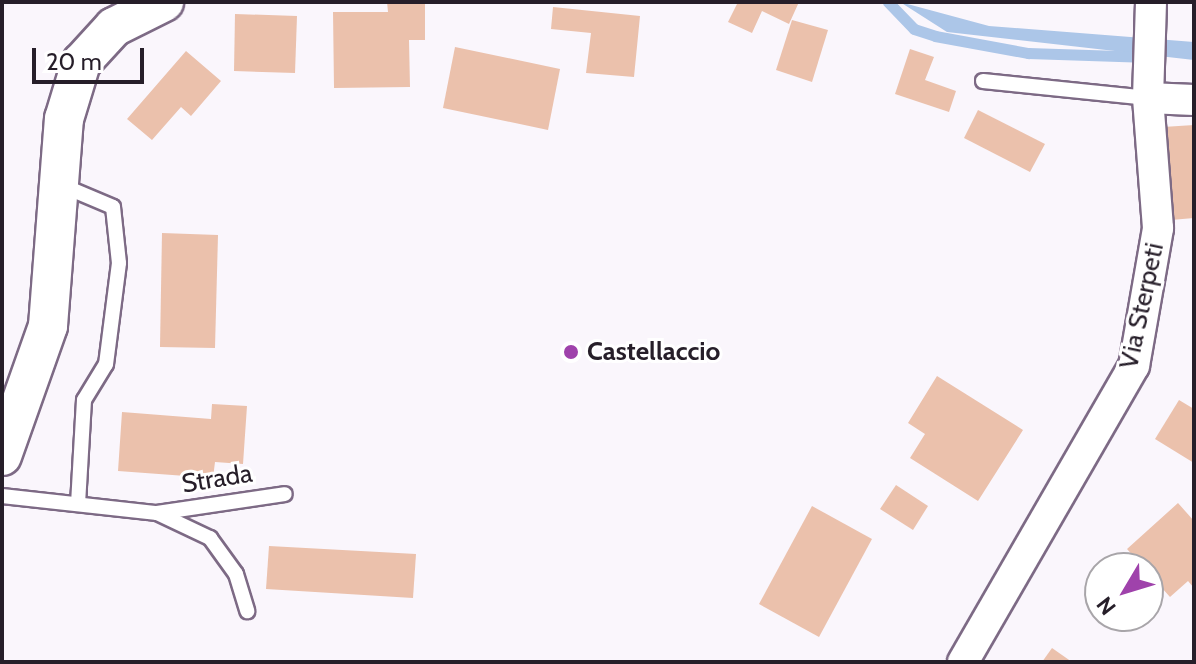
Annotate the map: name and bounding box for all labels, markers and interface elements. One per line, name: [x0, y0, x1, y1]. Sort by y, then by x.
scale bar: [36, 32, 148, 82]
text: 20 m: [46, 47, 102, 76]
street label: Via Sterpeti: [1113, 240, 1171, 372]
place label: Castellaccio: [587, 336, 720, 368]
marker: Castellaccio: [562, 343, 580, 361]
street label: Strada: [180, 458, 254, 500]
north arrow: [1084, 552, 1164, 632]
text: N: [1091, 591, 1122, 620]

